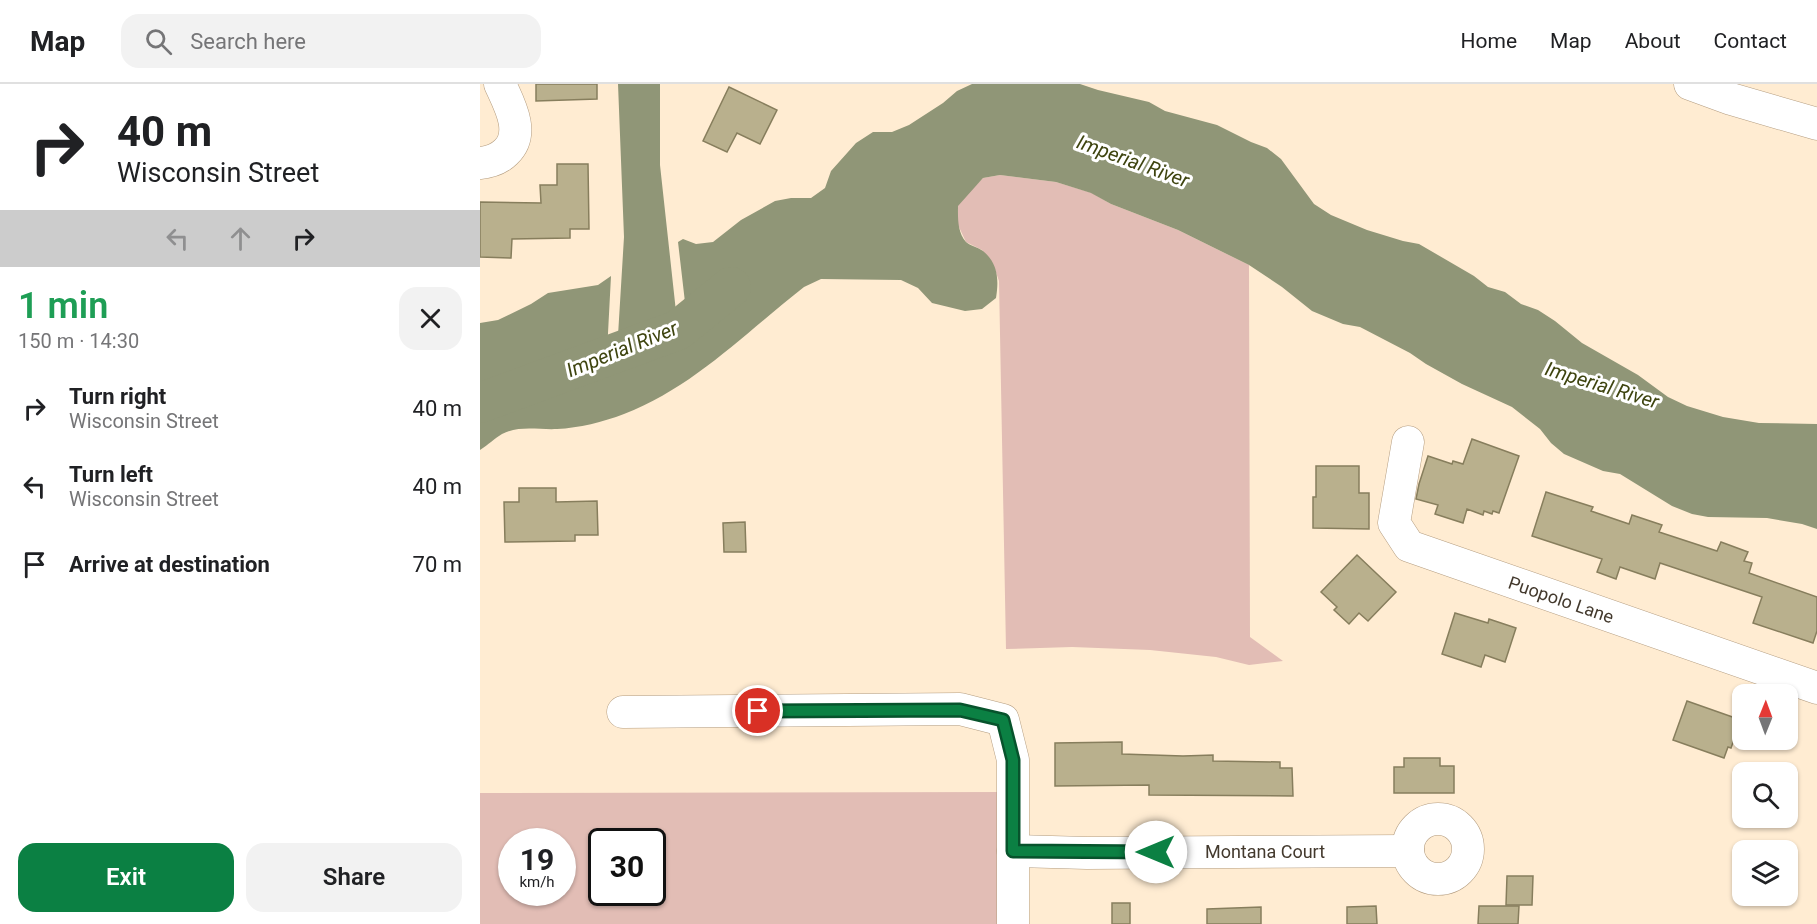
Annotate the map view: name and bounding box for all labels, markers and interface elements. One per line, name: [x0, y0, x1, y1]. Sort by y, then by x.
search box: [121, 14, 541, 68]
text: Map: [30, 25, 85, 58]
icon: search: [142, 25, 175, 58]
text: Search here: [190, 29, 306, 54]
text: Home: [1461, 29, 1517, 53]
text: Map: [1550, 29, 1592, 53]
text: About: [1625, 29, 1681, 53]
text: Contact: [1714, 29, 1787, 53]
text: 40 m: [117, 107, 212, 156]
icon: right: [18, 108, 96, 186]
water label: Imperial River: [1074, 130, 1194, 193]
text: Wisconsin Street: [117, 157, 319, 189]
icon: left: [161, 222, 194, 255]
icon: ahead: [224, 222, 257, 255]
icon: right: [287, 222, 320, 255]
text: 1 min: [18, 285, 108, 327]
button: close: [399, 287, 462, 350]
water label: Imperial River: [563, 315, 682, 382]
text: 150 m · 14:30: [18, 329, 139, 353]
water label: Imperial River: [1542, 356, 1663, 414]
text: Turn right: [69, 384, 166, 409]
icon: right: [18, 392, 51, 425]
text: 40 m: [413, 396, 462, 421]
text: Wisconsin Street: [69, 409, 219, 433]
text: Turn left: [69, 462, 153, 487]
icon: left: [18, 470, 51, 503]
text: 40 m: [413, 474, 462, 499]
text: Wisconsin Street: [69, 487, 219, 511]
icon: arrive: [18, 548, 51, 581]
text: Arrive at destination: [69, 552, 270, 577]
text: 70 m: [413, 552, 462, 577]
street label: Puopolo Lane: [1506, 572, 1617, 627]
north arrow: [1732, 684, 1798, 750]
map controls: [1732, 684, 1798, 906]
pin: [732, 685, 783, 736]
icon: arrive: [741, 694, 774, 727]
button: search: [1732, 762, 1798, 828]
position arrow: [1124, 820, 1188, 884]
speed limit sign: 30: [588, 828, 666, 906]
button: layers: [1732, 840, 1798, 906]
street label: Montana Court: [1205, 841, 1325, 862]
text: 19: [520, 842, 554, 877]
button: Exit: [18, 843, 234, 912]
button: Share: [246, 843, 462, 912]
text: km/h: [519, 873, 555, 891]

